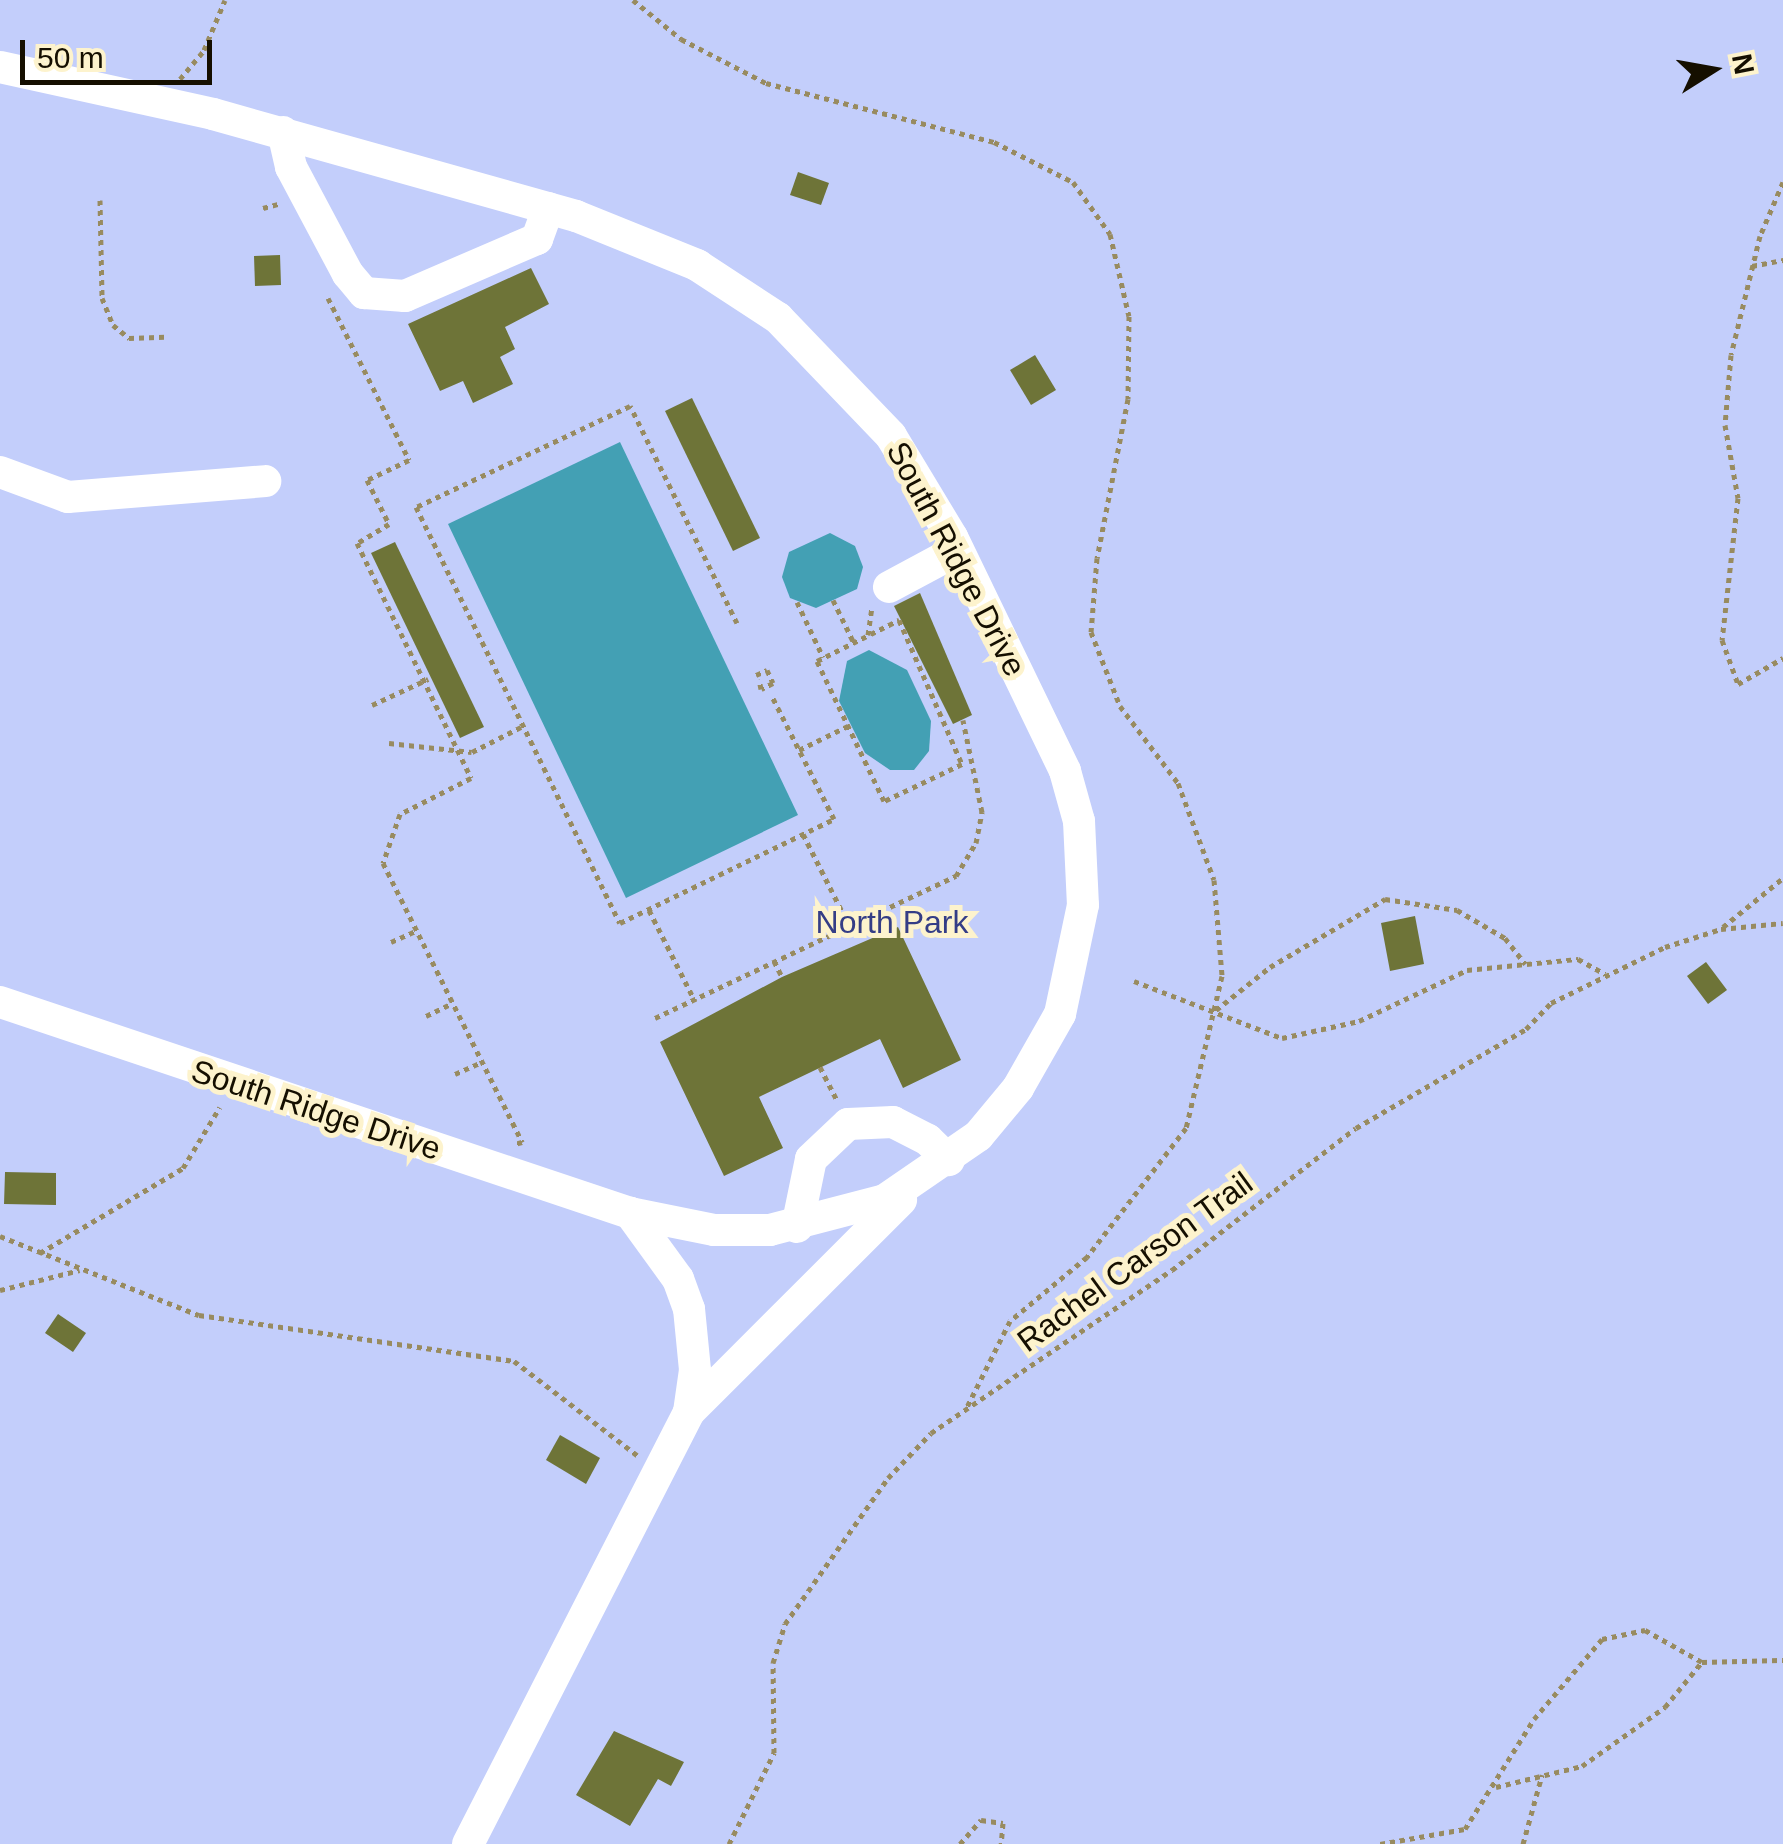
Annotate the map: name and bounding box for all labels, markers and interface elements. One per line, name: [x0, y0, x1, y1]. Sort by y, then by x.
scale bar: [25, 20, 218, 82]
north arrow: [1663, 20, 1763, 120]
text: 50 m: [37, 41, 104, 74]
text: N: [1726, 51, 1760, 77]
street label: South Ridge Drive: [878, 435, 1034, 683]
park label: North Park: [816, 903, 968, 941]
street label: South Ridge Drive: [187, 1052, 445, 1168]
street label: Rachel Carson Trail: [1010, 1164, 1260, 1360]

